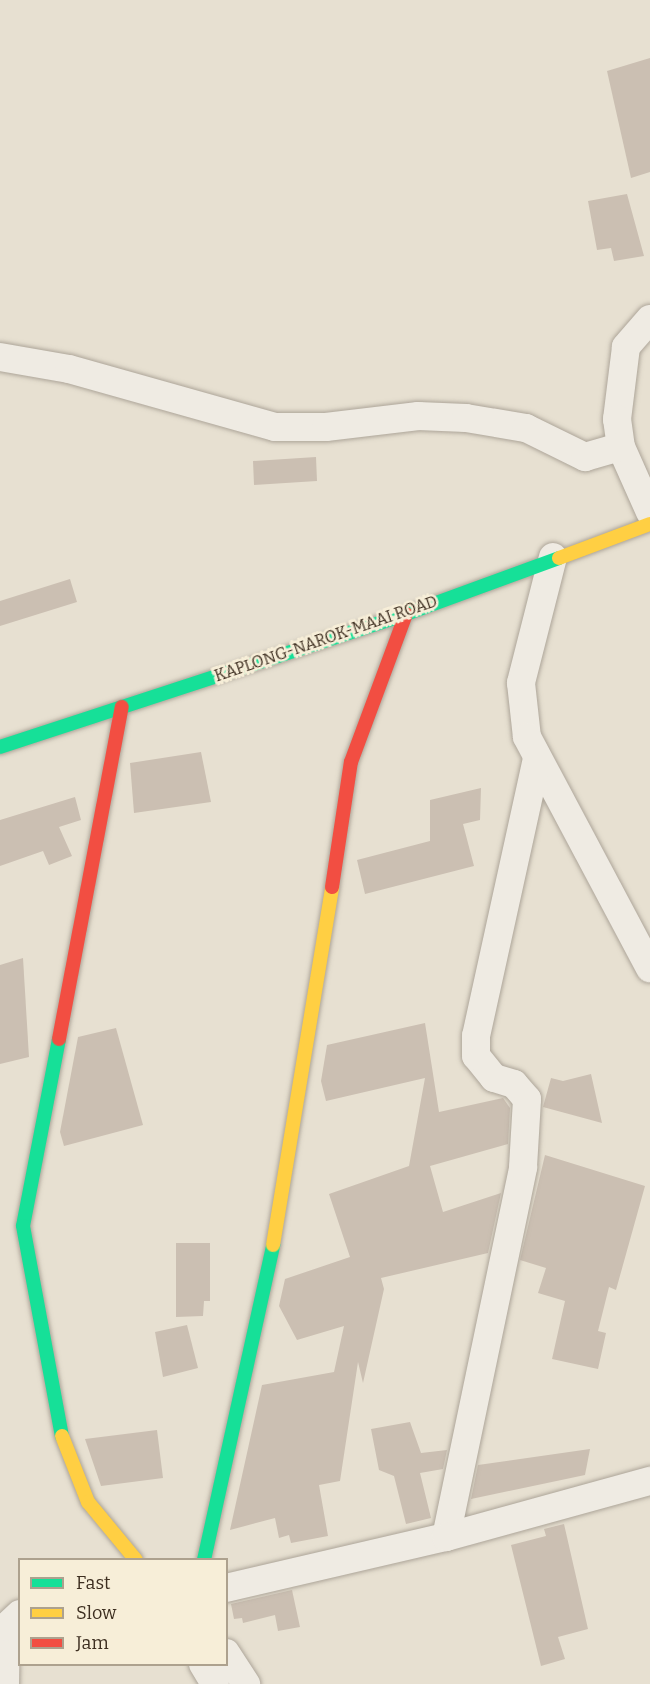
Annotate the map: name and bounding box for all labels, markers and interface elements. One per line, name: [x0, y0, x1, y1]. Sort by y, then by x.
street label: KAPLONG-NAROK-MAAI ROAD: [212, 592, 440, 686]
legend: [18, 1558, 228, 1666]
text: Fast: [76, 1572, 111, 1594]
text: Slow: [76, 1602, 116, 1624]
text: Jam: [76, 1632, 109, 1654]

